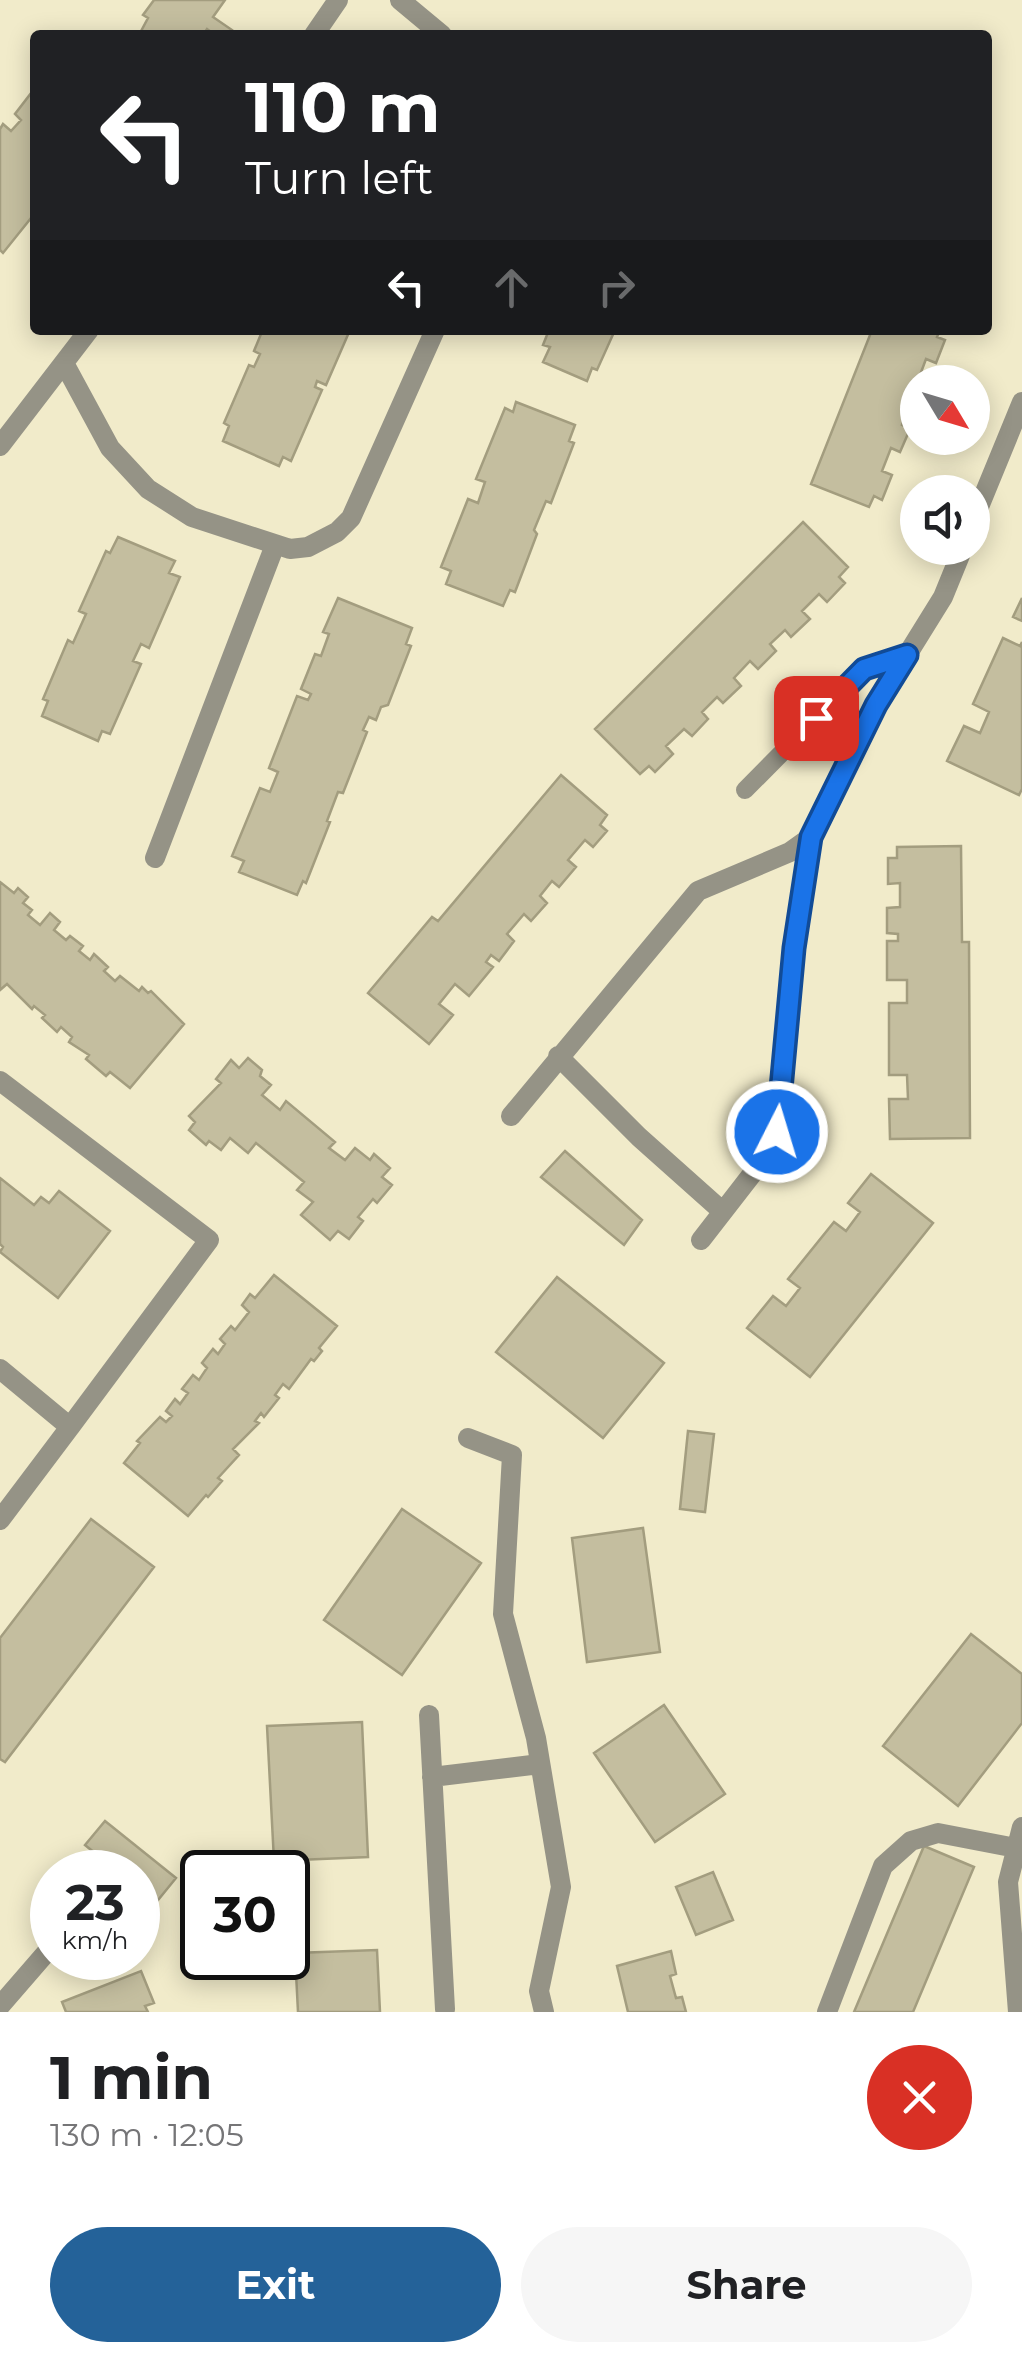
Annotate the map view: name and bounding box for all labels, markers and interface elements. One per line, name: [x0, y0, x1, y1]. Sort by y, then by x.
text: 110 m: [245, 64, 441, 150]
icon: left: [80, 70, 210, 200]
text: Turn left: [245, 150, 433, 205]
icon: left: [379, 260, 434, 315]
icon: ahead: [484, 260, 539, 315]
icon: right: [589, 260, 644, 315]
north arrow: [900, 365, 990, 455]
map controls: [900, 365, 990, 565]
button: sound: [900, 475, 990, 565]
pin: [774, 676, 859, 761]
icon: arrive: [789, 691, 844, 746]
position arrow: [725, 1080, 829, 1184]
speed limit sign: 30: [180, 1850, 310, 1980]
text: 23: [65, 1872, 125, 1933]
text: km/h: [62, 1925, 128, 1955]
text: 1 min: [50, 2041, 213, 2114]
button: close: [867, 2045, 972, 2150]
text: 130 m · 12:05: [50, 2115, 244, 2154]
button: Exit: [50, 2227, 501, 2342]
button: Share: [521, 2227, 972, 2342]

